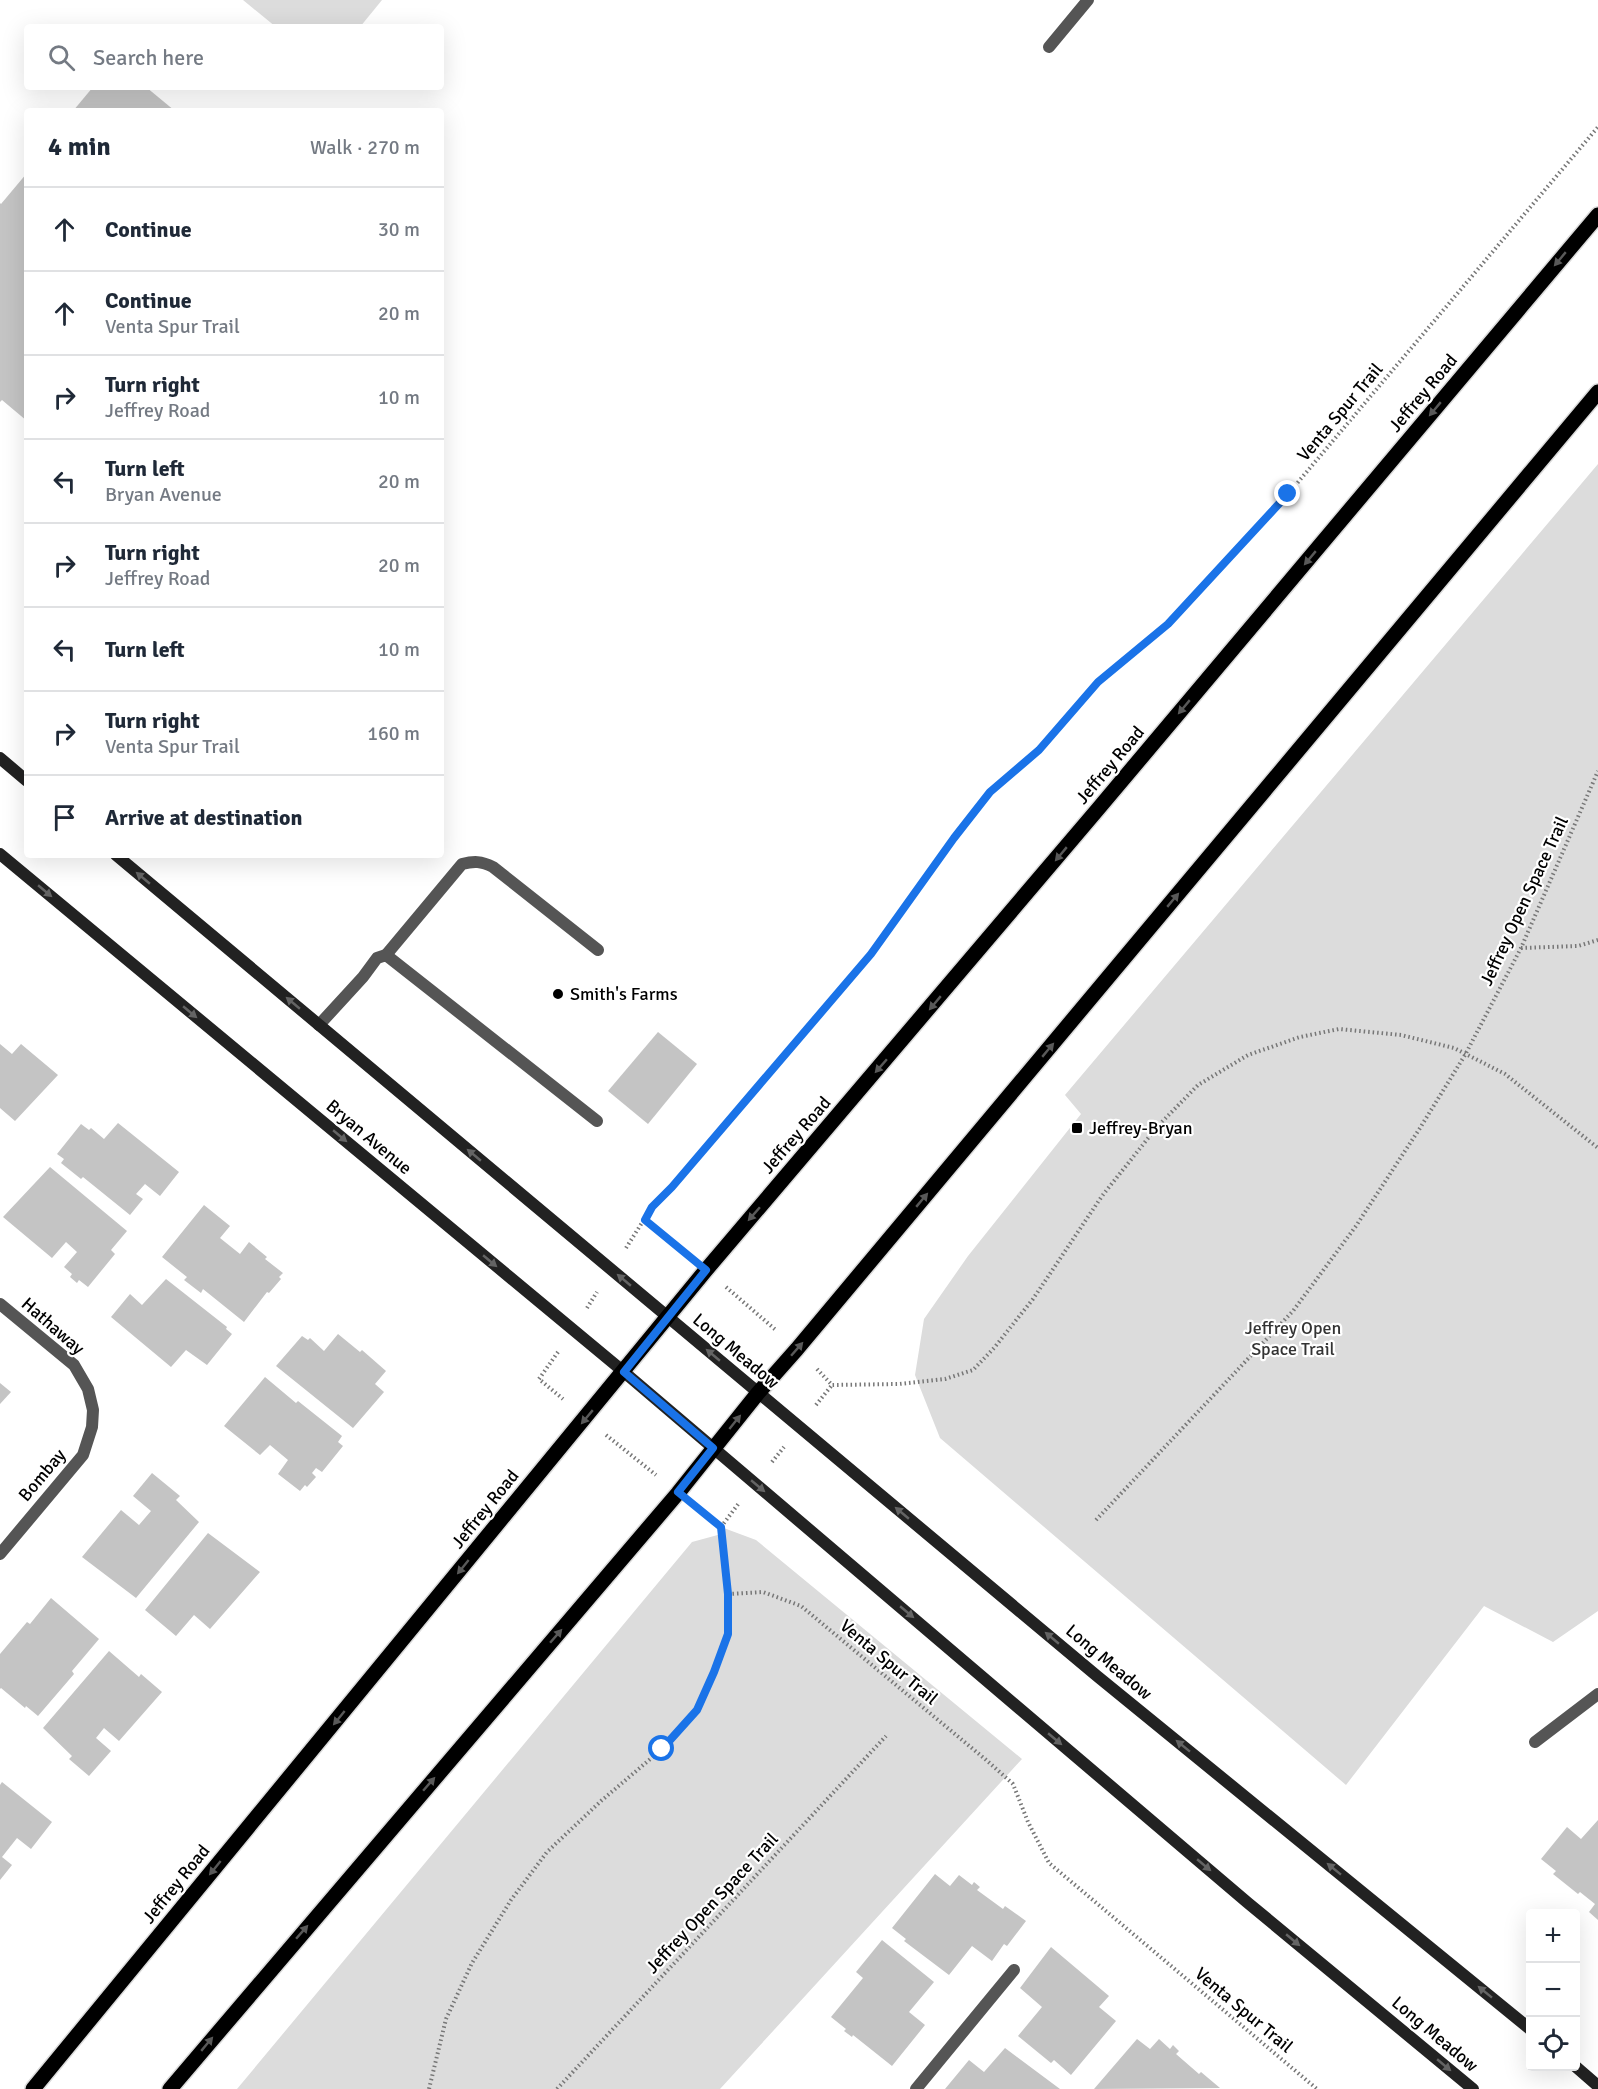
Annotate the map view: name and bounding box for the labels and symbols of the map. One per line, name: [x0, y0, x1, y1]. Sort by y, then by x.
one-way arrow: [1554, 251, 1567, 267]
street label: Jeffrey Road: [1384, 350, 1462, 436]
street label: Venta Spur Trail: [1293, 358, 1387, 466]
one-way arrow: [1429, 401, 1442, 416]
route end: [1274, 480, 1300, 506]
one-way arrow: [1303, 550, 1316, 566]
one-way arrow: [1178, 699, 1191, 714]
street label: Jeffrey Road: [1071, 722, 1149, 808]
street label: Jeffrey Open Space Trail: [1475, 813, 1573, 989]
one-way arrow: [1054, 846, 1067, 862]
one-way arrow: [135, 871, 151, 884]
one-way arrow: [37, 884, 52, 897]
one-way arrow: [1166, 892, 1179, 908]
place label: Smith's Farms: [570, 983, 678, 1005]
marker: Smith's Farms: [551, 987, 565, 1001]
one-way arrow: [928, 995, 941, 1011]
one-way arrow: [285, 996, 301, 1009]
one-way arrow: [182, 1005, 198, 1018]
one-way arrow: [1041, 1042, 1054, 1058]
one-way arrow: [875, 1058, 888, 1073]
street label: Jeffrey Road: [757, 1092, 835, 1178]
street label: Bryan Avenue: [322, 1095, 416, 1179]
place label: Jeffrey-Bryan: [1089, 1117, 1193, 1139]
marker: Jeffrey-Bryan: [1070, 1121, 1084, 1135]
one-way arrow: [332, 1129, 347, 1142]
one-way arrow: [467, 1149, 482, 1162]
one-way arrow: [916, 1192, 928, 1207]
one-way arrow: [748, 1206, 761, 1222]
one-way arrow: [482, 1254, 498, 1267]
one-way arrow: [616, 1274, 632, 1287]
street label: Hathaway: [17, 1293, 89, 1360]
street label: Long Meadow: [688, 1309, 784, 1393]
park label: Jeffrey Open Space Trail: [1245, 1317, 1341, 1360]
one-way arrow: [790, 1342, 803, 1357]
one-way arrow: [706, 1349, 721, 1362]
one-way arrow: [581, 1409, 594, 1424]
one-way arrow: [728, 1414, 740, 1429]
street label: Bombay: [14, 1444, 71, 1506]
street label: Jeffrey Road: [447, 1465, 523, 1553]
one-way arrow: [750, 1479, 765, 1492]
one-way arrow: [894, 1507, 910, 1520]
one-way arrow: [457, 1560, 469, 1575]
one-way arrow: [899, 1605, 914, 1618]
street label: Venta Spur Trail: [835, 1615, 943, 1709]
street label: Long Meadow: [1061, 1620, 1157, 1704]
one-way arrow: [549, 1628, 562, 1644]
one-way arrow: [1044, 1632, 1060, 1645]
one-way arrow: [332, 1710, 345, 1726]
one-way arrow: [1047, 1732, 1063, 1745]
route start: [648, 1735, 674, 1761]
one-way arrow: [1176, 1740, 1191, 1753]
one-way arrow: [422, 1777, 435, 1792]
street label: Jeffrey Open Space Trail: [641, 1828, 783, 1978]
street label: Jeffrey Road: [138, 1840, 214, 1928]
one-way arrow: [1196, 1858, 1211, 1871]
one-way arrow: [208, 1860, 221, 1876]
one-way arrow: [1326, 1863, 1342, 1876]
one-way arrow: [295, 1925, 308, 1940]
one-way arrow: [1286, 1934, 1301, 1946]
street label: Venta Spur Trail: [1190, 1963, 1298, 2057]
one-way arrow: [1477, 1986, 1493, 1999]
street label: Long Meadow: [1387, 1992, 1483, 2076]
one-way arrow: [201, 2036, 214, 2052]
one-way arrow: [1436, 2058, 1452, 2071]

